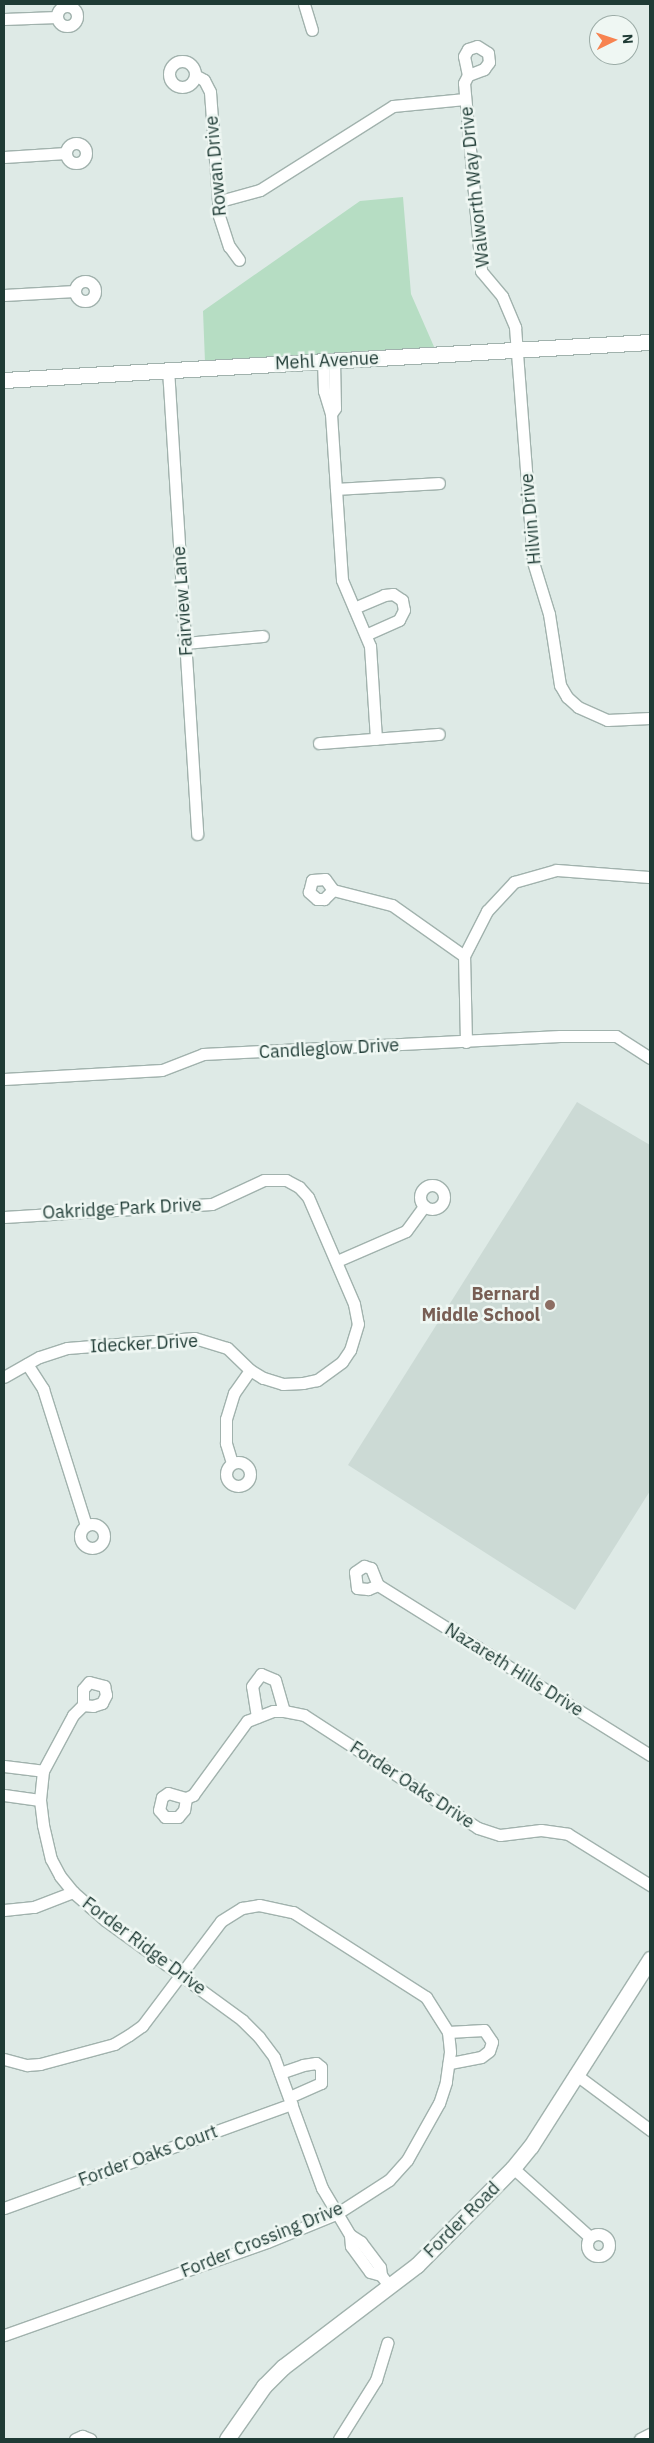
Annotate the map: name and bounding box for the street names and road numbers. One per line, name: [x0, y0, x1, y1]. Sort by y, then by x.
street label: Walworth Way Drive: [456, 105, 494, 269]
street label: Rowan Drive: [201, 115, 231, 217]
street label: Mehl Avenue: [275, 347, 379, 375]
street label: Hilvin Drive: [516, 472, 546, 566]
street label: Fairview Lane: [168, 545, 198, 657]
street label: Candleglow Drive: [258, 1035, 400, 1063]
street label: Oakridge Park Drive: [42, 1194, 202, 1224]
street label: Idecker Drive: [89, 1330, 199, 1358]
street label: Nazareth Hills Drive: [441, 1619, 587, 1721]
street label: Forder Oaks Drive: [346, 1737, 478, 1833]
street label: Forder Ridge Drive: [78, 1893, 210, 1999]
street label: Forder Oaks Court: [75, 2121, 221, 2191]
street label: Forder Road: [419, 2177, 505, 2263]
street label: Forder Crossing Drive: [178, 2198, 346, 2282]

